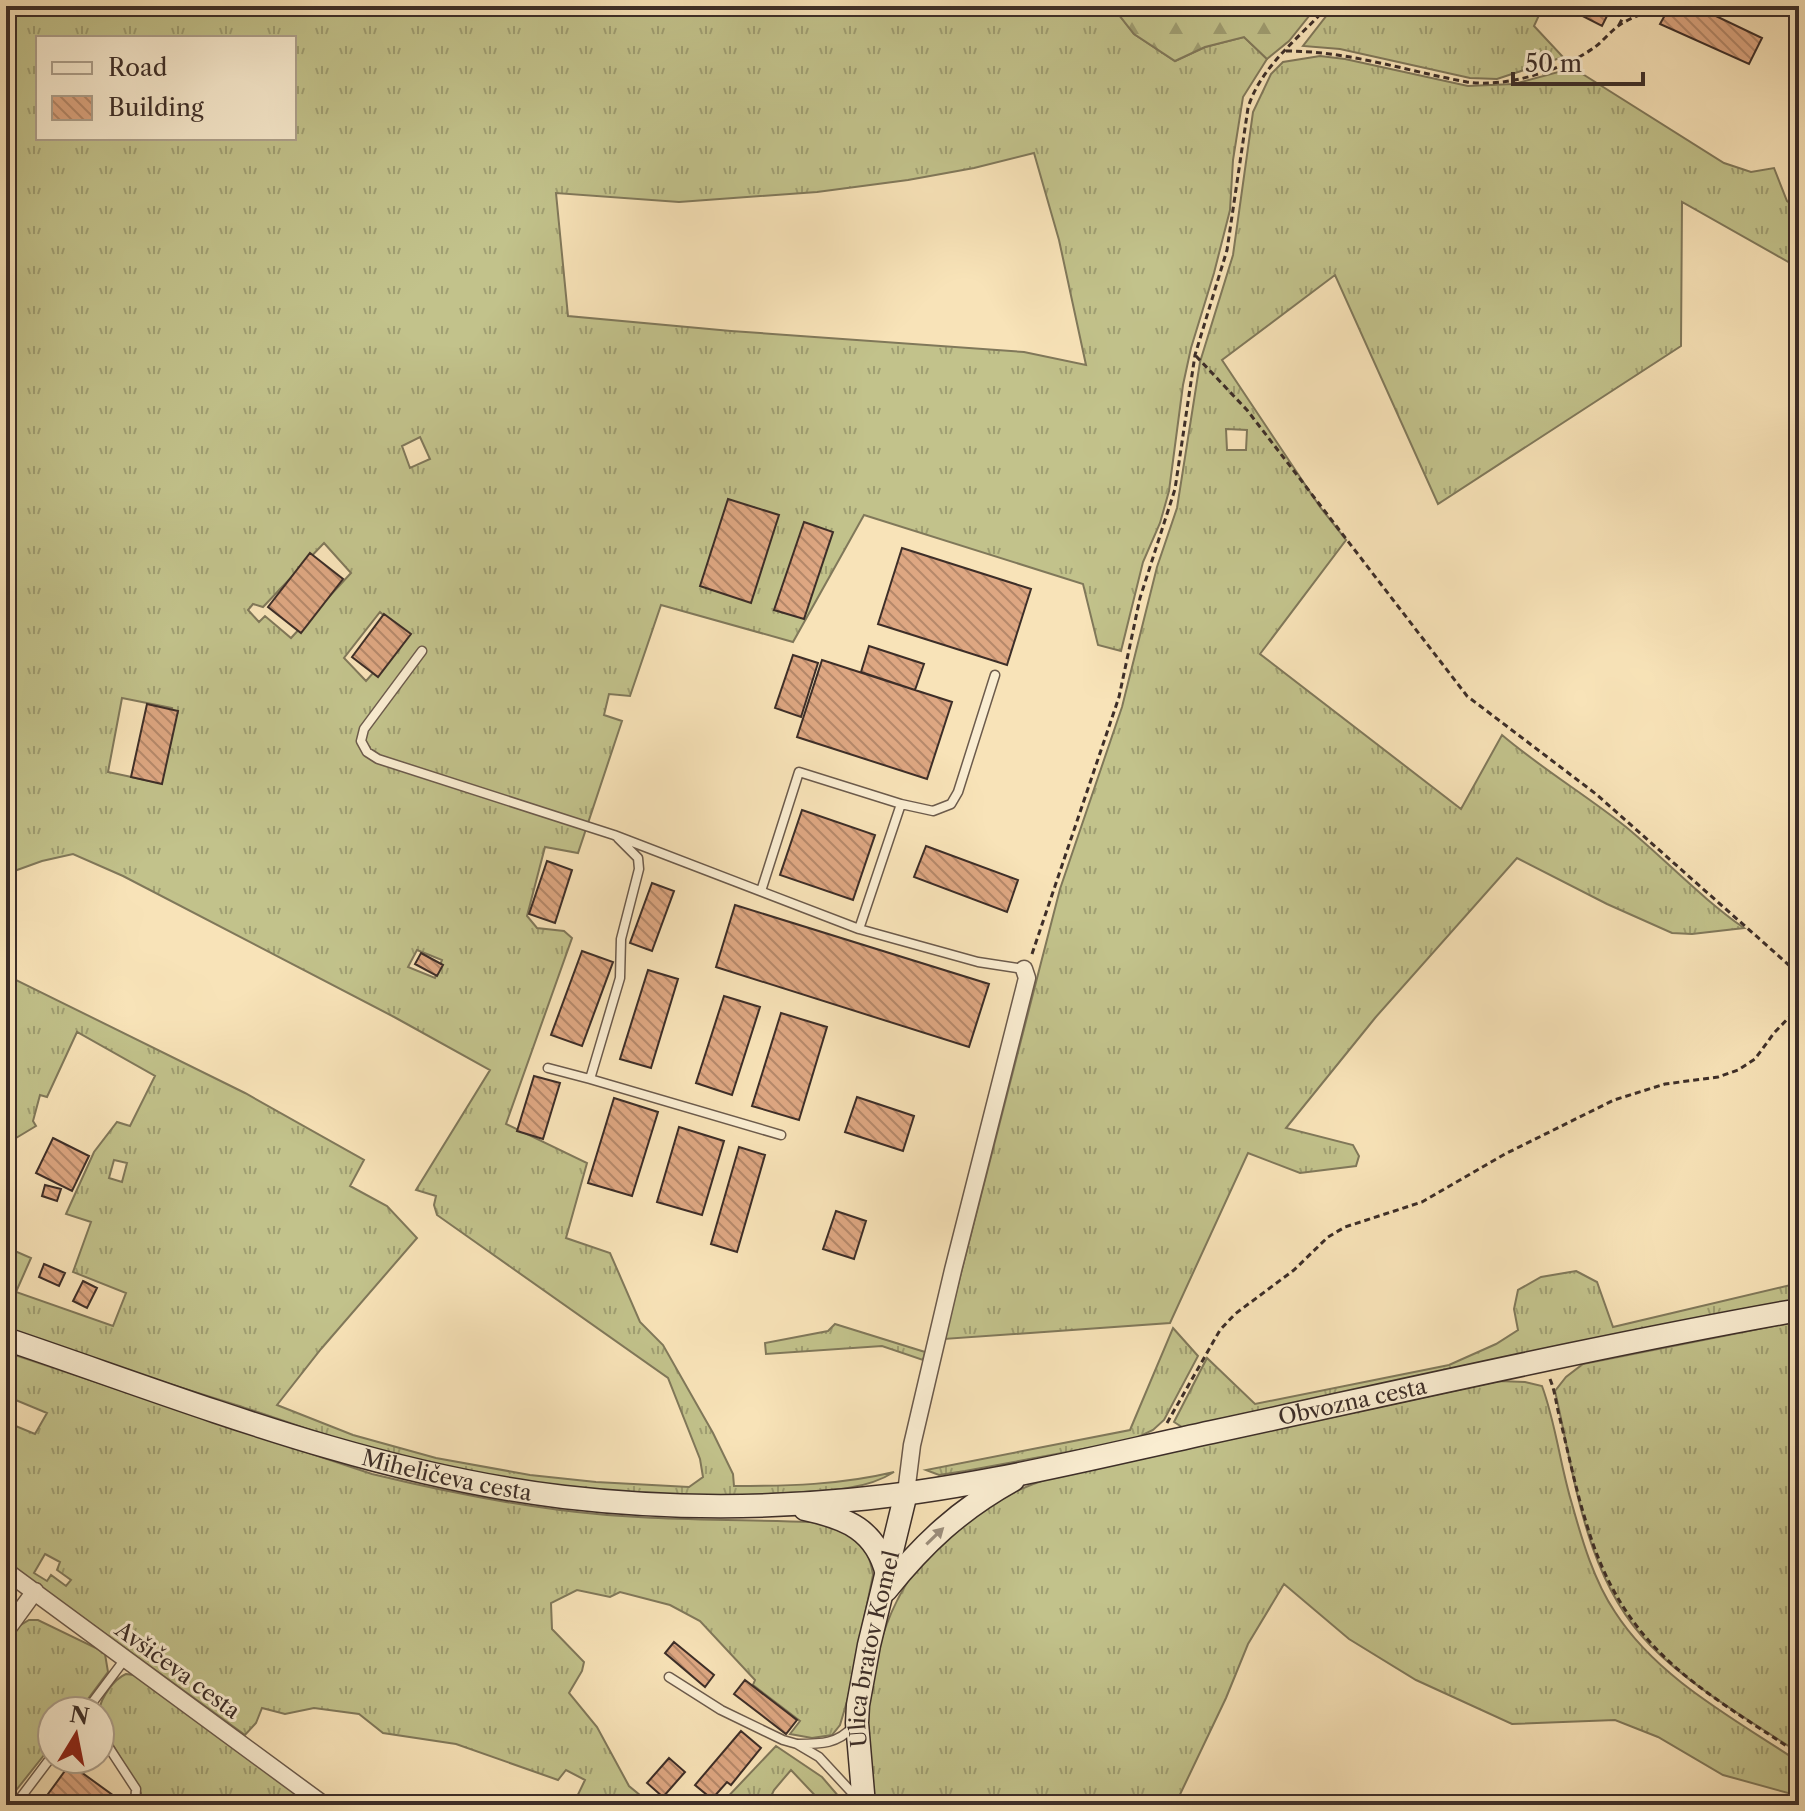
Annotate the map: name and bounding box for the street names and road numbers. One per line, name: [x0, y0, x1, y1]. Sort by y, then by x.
street label: Obvozna cesta: [1276, 1373, 1429, 1431]
street label: Miheličeva cesta: [359, 1444, 534, 1507]
street label: Ulica bratov Komel: [844, 1548, 906, 1748]
street label: Avšičeva cesta: [109, 1616, 246, 1725]

